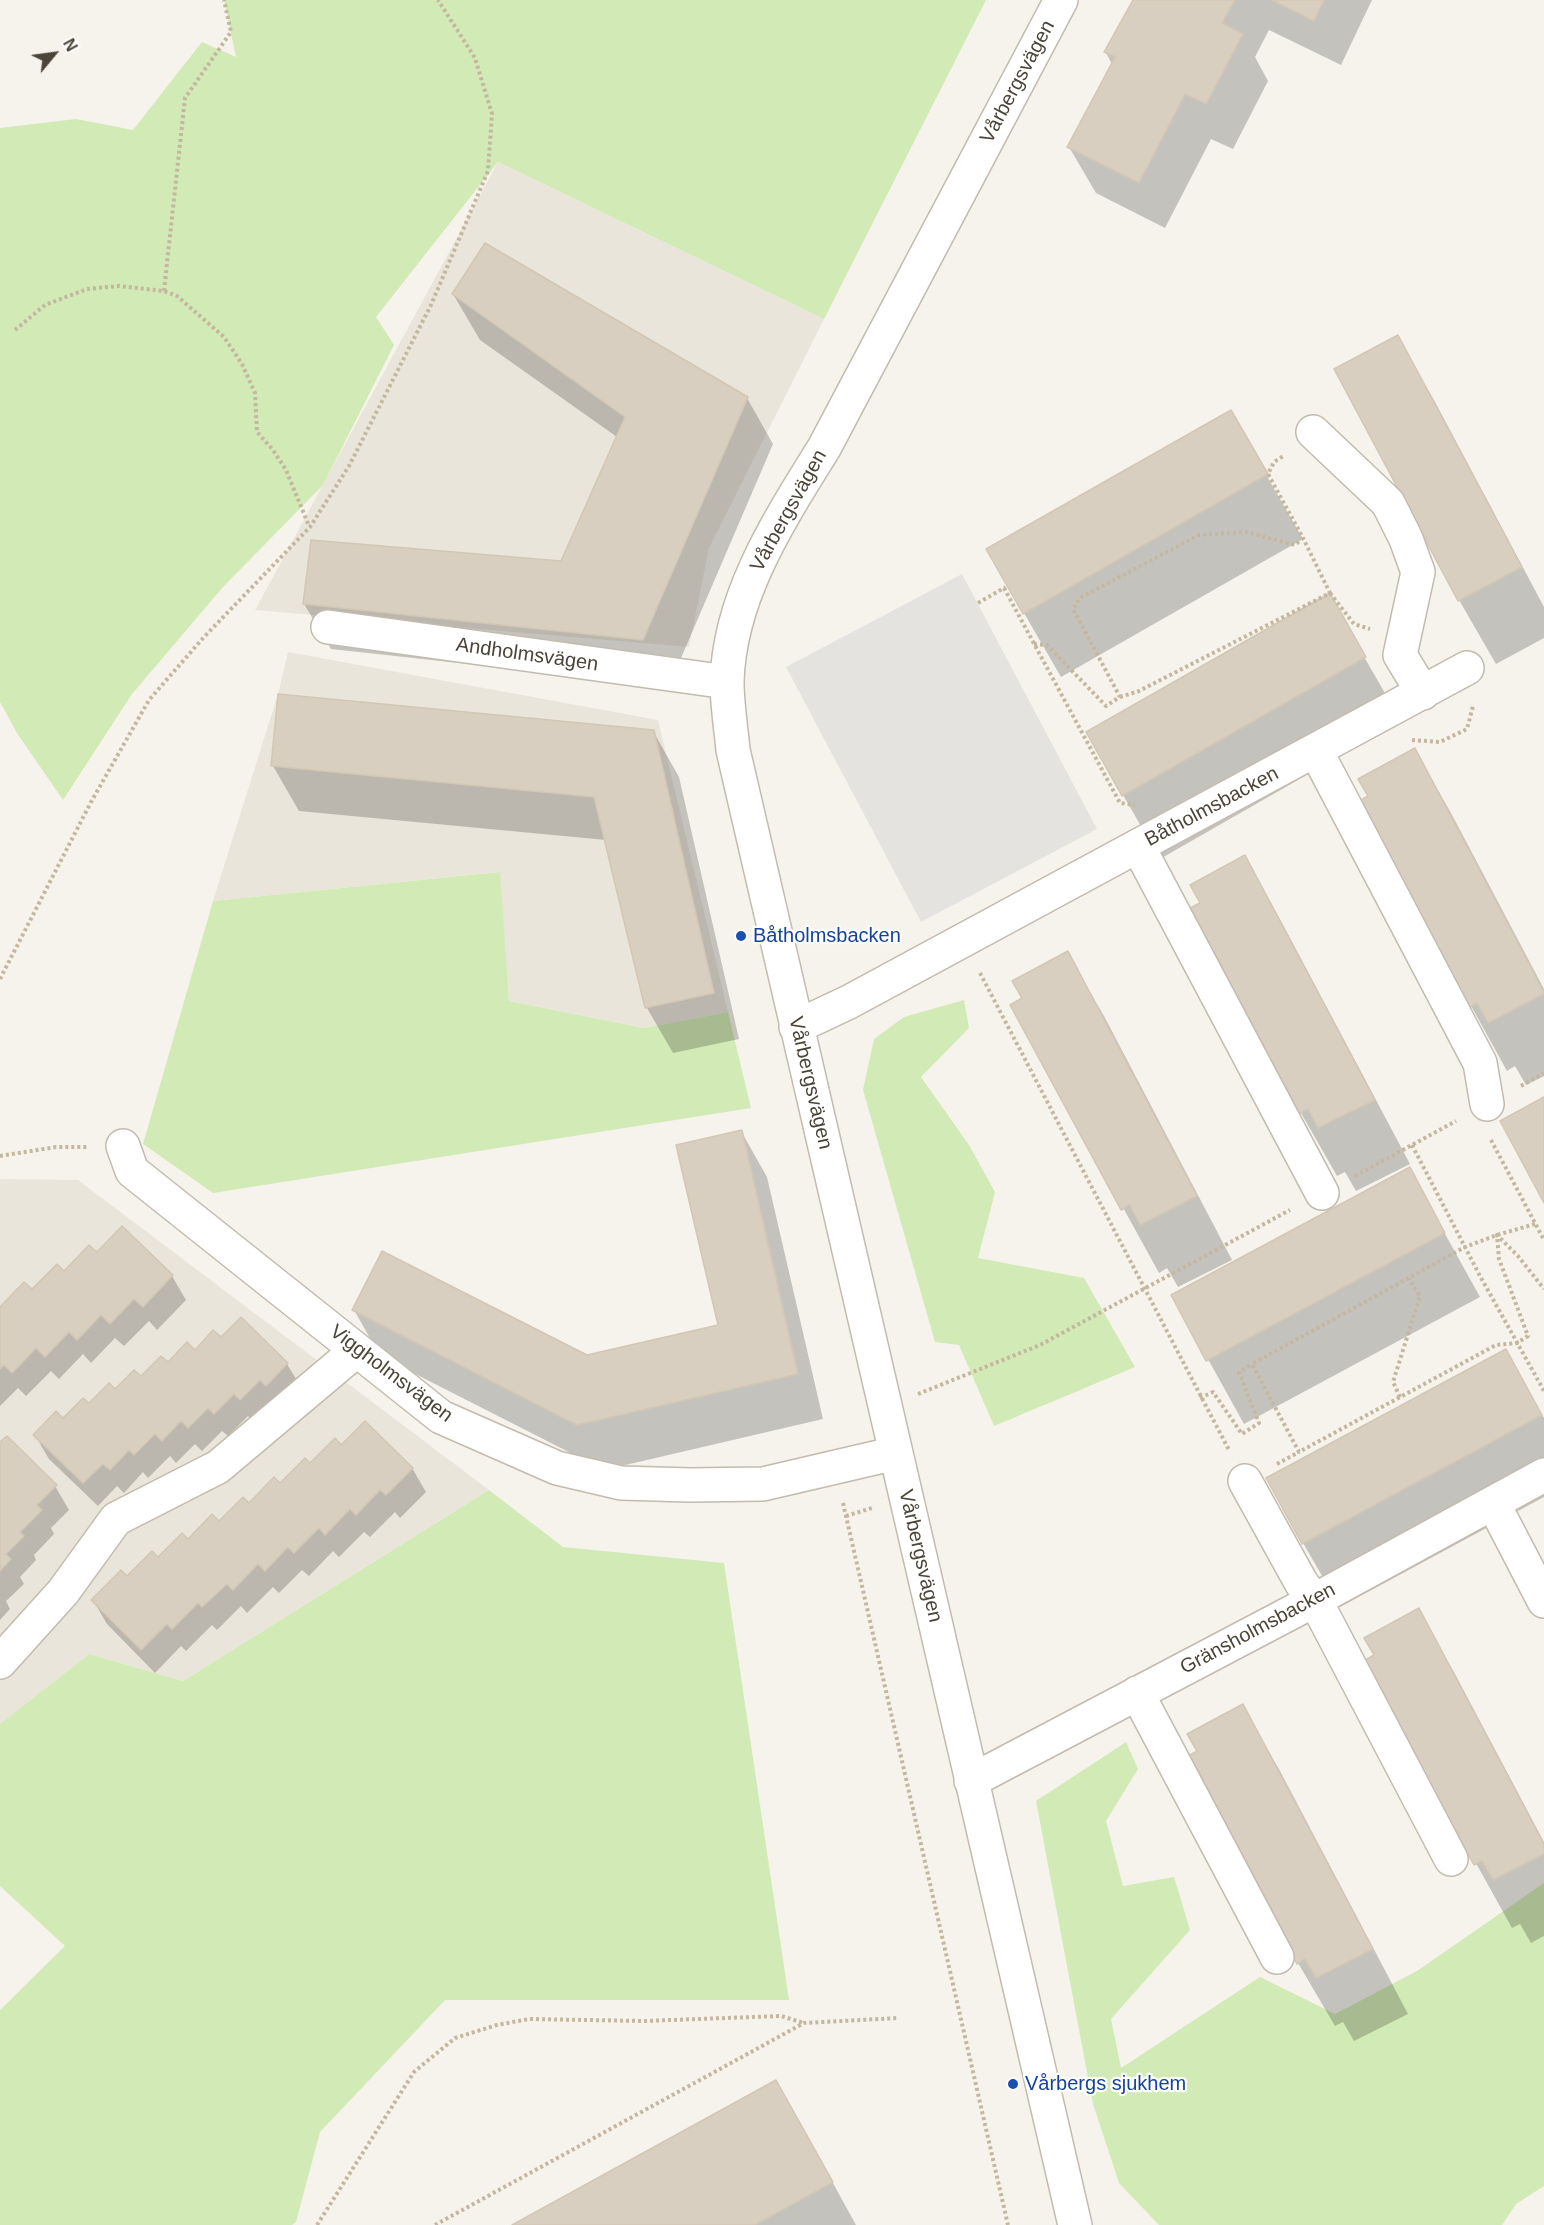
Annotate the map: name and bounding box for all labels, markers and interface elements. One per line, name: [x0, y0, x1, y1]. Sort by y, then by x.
street label: Vårbergsvägen: [976, 16, 1060, 148]
north arrow: [24, 24, 84, 84]
text: N: [60, 36, 80, 54]
street label: Vårbergsvägen: [746, 446, 832, 576]
street label: Andholmsvägen: [454, 633, 600, 677]
street label: Båtholmsbacken: [1141, 762, 1283, 852]
place label: Båtholmsbacken: [753, 924, 901, 948]
marker: Båtholmsbacken: [734, 929, 748, 943]
street label: Vårbergsvägen: [783, 1014, 837, 1152]
street label: Viggholmsvägen: [325, 1320, 457, 1428]
street label: Vårbergsvägen: [893, 1487, 947, 1625]
street label: Gränsholmsbacken: [1176, 1578, 1340, 1680]
place label: Vårbergs sjukhem: [1025, 2072, 1186, 2096]
marker: Vårbergs sjukhem: [1006, 2077, 1020, 2091]

